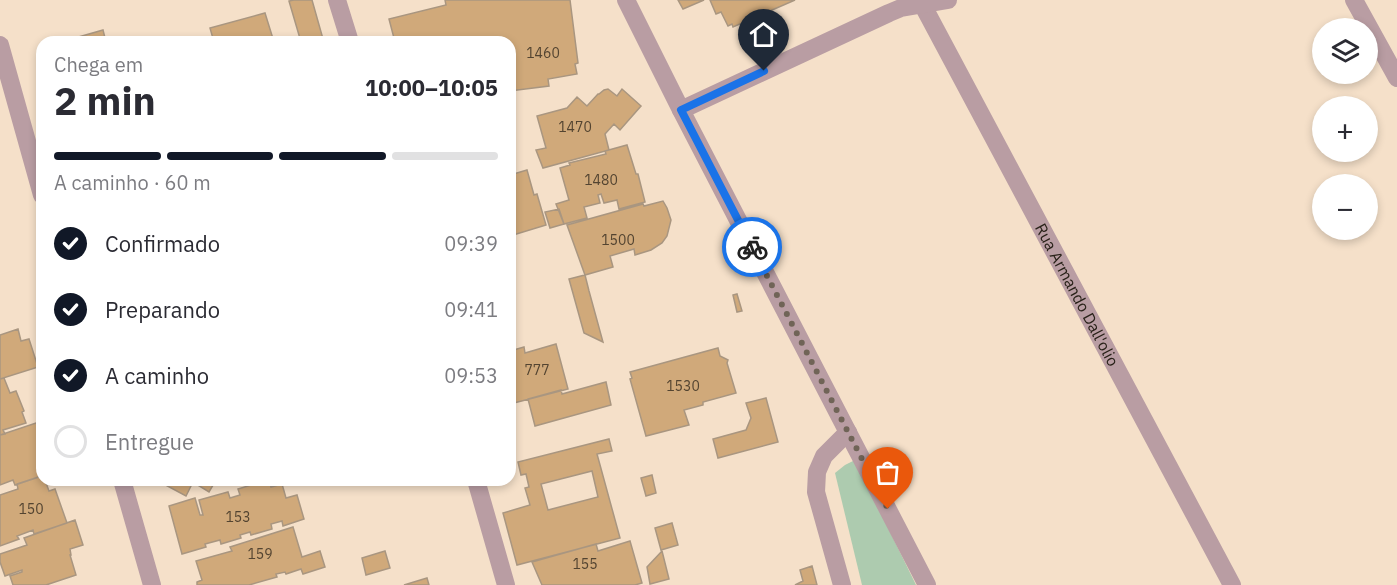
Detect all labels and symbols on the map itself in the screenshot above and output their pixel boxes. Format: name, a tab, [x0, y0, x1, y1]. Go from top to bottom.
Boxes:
pin	[738, 9, 789, 71]
house number: 1460	[526, 44, 560, 62]
house number: 1470	[558, 118, 592, 136]
house number: 1480	[584, 171, 618, 189]
courier	[722, 217, 782, 277]
street label: Rua Armando Dall'olio	[1031, 220, 1123, 370]
house number: 1500	[601, 231, 635, 249]
house number: 777	[524, 361, 550, 379]
house number: 1530	[666, 377, 700, 395]
pin	[862, 447, 913, 509]
house number: 150	[18, 500, 44, 518]
house number: 153	[225, 508, 251, 526]
house number: 159	[247, 545, 273, 563]
house number: 155	[572, 555, 598, 573]

